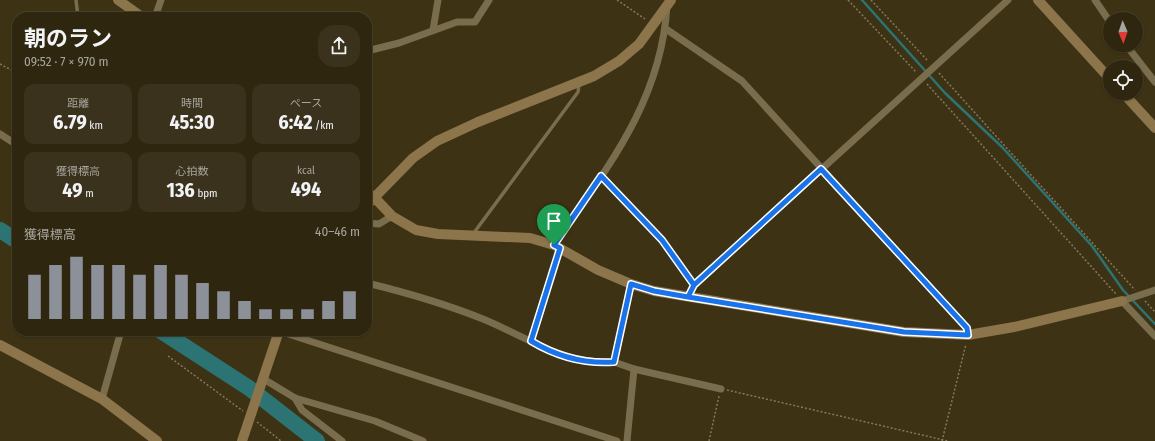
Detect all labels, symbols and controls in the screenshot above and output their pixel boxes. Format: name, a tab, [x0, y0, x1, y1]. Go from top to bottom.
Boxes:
north arrow	[1103, 12, 1143, 52]
map controls	[1103, 12, 1143, 100]
text: 朝のラン	[24, 25, 112, 52]
button: share	[318, 25, 360, 67]
text: 09:52 · 7 × 970 m	[24, 54, 109, 69]
button: locate	[1103, 60, 1143, 100]
text: 距離	[67, 97, 89, 110]
text: 時間	[181, 97, 203, 110]
text: ペース	[290, 97, 322, 110]
text: 6.79	[53, 110, 87, 134]
text: 45:30	[169, 110, 215, 134]
text: 6:42	[278, 110, 312, 134]
text: km	[87, 119, 103, 132]
text: /km	[312, 119, 334, 132]
text: kcal	[297, 164, 315, 177]
text: 獲得標高	[56, 165, 100, 178]
text: 心拍数	[176, 165, 209, 178]
text: 494	[291, 177, 321, 201]
text: 49	[62, 178, 83, 202]
text: 136	[166, 178, 195, 202]
text: m	[83, 187, 94, 200]
text: bpm	[195, 187, 218, 200]
pin	[537, 204, 571, 245]
icon: arrive	[543, 210, 565, 232]
text: 40–46 m	[315, 224, 360, 239]
text: 獲得標高	[24, 227, 76, 242]

